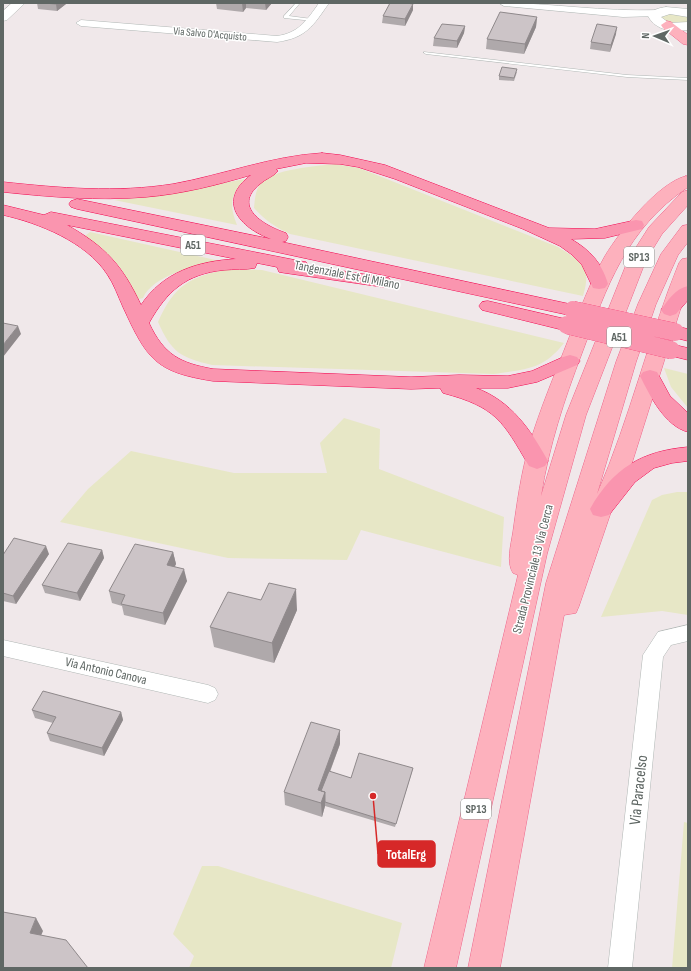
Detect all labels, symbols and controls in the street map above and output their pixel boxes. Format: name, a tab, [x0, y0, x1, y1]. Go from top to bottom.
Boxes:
north arrow	[635, 16, 675, 56]
street label: Via Salvo D'Acquisto	[173, 24, 248, 44]
text: N	[639, 32, 652, 39]
road number: A51	[181, 235, 205, 255]
road number: SP13	[624, 247, 654, 267]
street label: Tangenziale Est di Milano	[293, 257, 401, 293]
road number: A51	[607, 327, 631, 347]
street label: Strada Provinciale 13 Via Cerca	[509, 503, 557, 635]
street label: Via Antonio Canova	[64, 654, 148, 688]
street label: Via Paracelso	[626, 754, 652, 826]
road number: SP13	[461, 799, 491, 819]
callout: TotalErg	[378, 841, 435, 867]
text: TotalErg	[386, 846, 426, 863]

